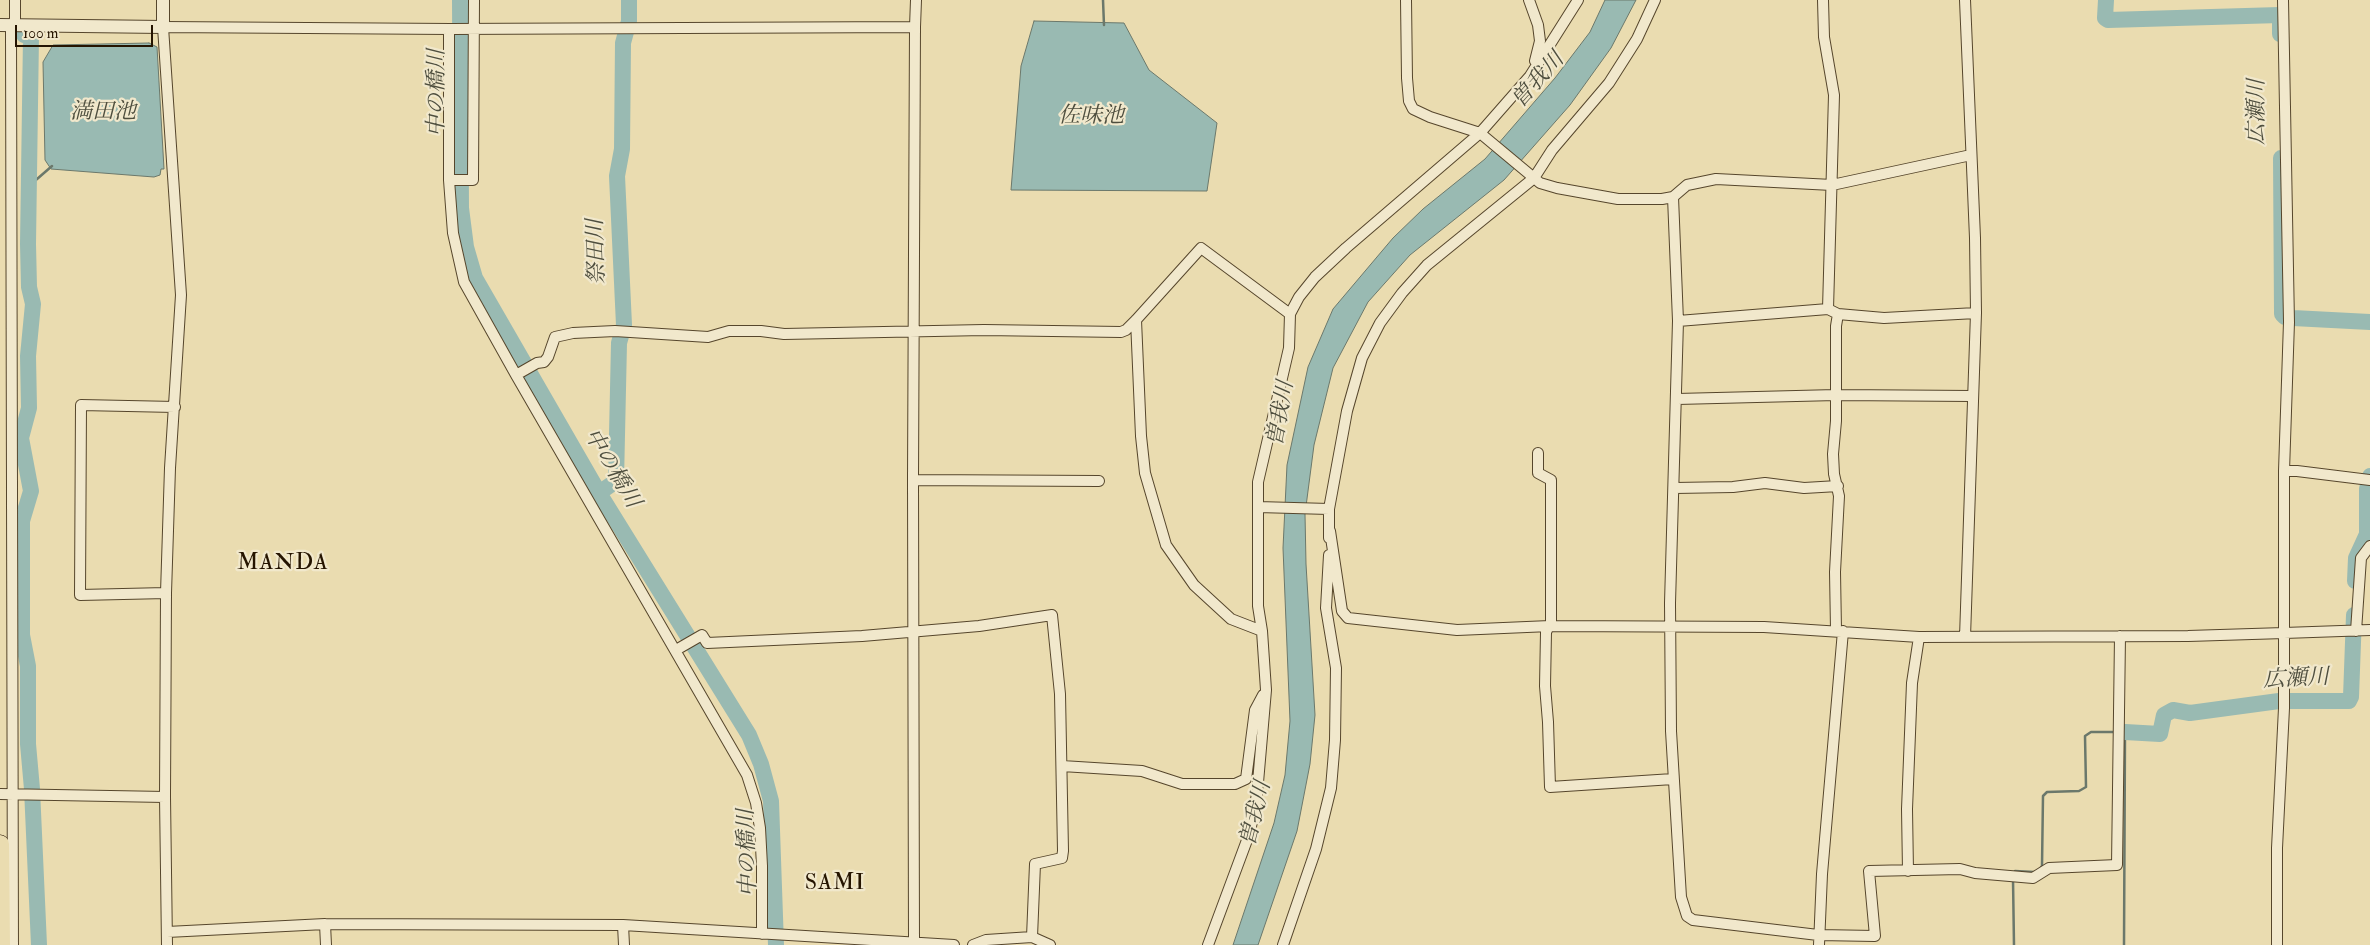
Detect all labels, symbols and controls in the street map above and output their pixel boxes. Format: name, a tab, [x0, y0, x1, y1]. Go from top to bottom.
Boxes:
scale bar	[18, 15, 155, 47]
text: 100 m	[23, 24, 58, 43]
water label: 曽我川	[1507, 48, 1571, 114]
water label: 中の橋川	[425, 49, 451, 137]
water label: 広瀬川	[2245, 79, 2271, 145]
water label: 満田池	[70, 100, 136, 126]
water label: 佐味池	[1058, 104, 1124, 130]
water label: 祭田川	[584, 219, 612, 285]
water label: 曽我川	[1263, 379, 1301, 449]
water label: 中の橋川	[577, 424, 645, 514]
district label: MANDA	[237, 551, 329, 577]
water label: 広瀬川	[2262, 665, 2330, 695]
water label: 曽我川	[1236, 779, 1278, 849]
water label: 中の橋川	[734, 809, 764, 897]
district label: SAMI	[804, 871, 866, 897]

